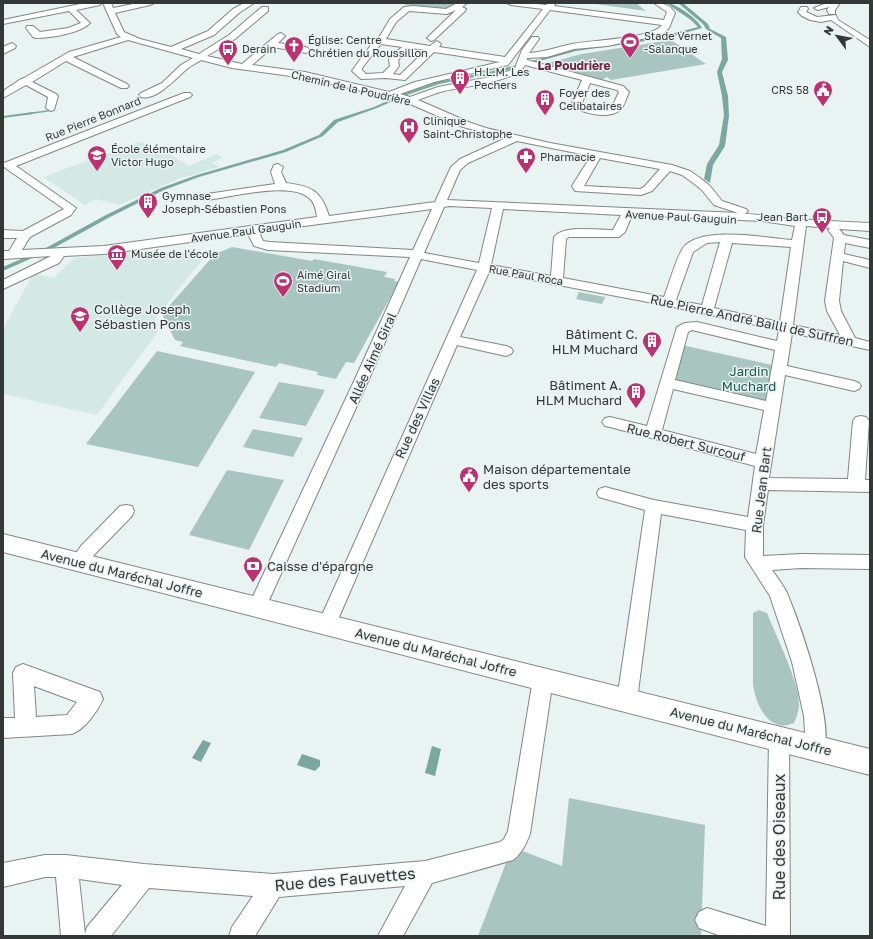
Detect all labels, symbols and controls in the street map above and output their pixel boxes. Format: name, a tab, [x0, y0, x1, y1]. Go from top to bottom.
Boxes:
north arrow	[817, 16, 857, 56]
text: N	[820, 23, 836, 37]
place label: Stade Vernet -Salanque	[644, 29, 712, 55]
sports icon: Stade Vernet -Salanque	[619, 31, 641, 59]
place label: Église: Centre Chrétien du Roussillon	[308, 33, 428, 59]
church icon: Église: Centre Chrétien du Roussillon	[283, 35, 305, 63]
bus stop icon: Derain	[217, 38, 239, 66]
place label: Derain	[242, 42, 276, 55]
district label: La Poudrière	[537, 58, 611, 73]
place label: H.L.M. Les Pechers	[474, 65, 529, 91]
street label: Chemin de la Poudrière	[290, 67, 412, 108]
building icon: H.L.M. Les Pechers	[449, 67, 471, 95]
public building icon: CRS 58	[812, 79, 834, 107]
place label: CRS 58	[771, 83, 809, 96]
place label: Foyer des Celibataires	[559, 86, 622, 112]
building icon: Foyer des Celibataires	[534, 88, 556, 116]
street label: Rue Pierre Bonnard	[43, 93, 142, 144]
place label: Clinique Saint-Christophe	[423, 114, 512, 140]
hospital icon: Clinique Saint-Christophe	[398, 116, 420, 144]
place label: École élémentaire Victor Hugo	[111, 142, 206, 168]
school or university icon: École élémentaire Victor Hugo	[86, 144, 108, 172]
pharmacy icon: Pharmacie	[515, 146, 537, 174]
place label: Pharmacie	[540, 150, 596, 163]
place label: Gymnase Joseph-Sébastien Pons	[162, 189, 287, 215]
building icon: Gymnase Joseph-Sébastien Pons	[137, 191, 159, 219]
bus stop icon: Jean Bart	[811, 206, 833, 234]
street label: Avenue Paul Gauguin	[625, 207, 737, 226]
place label: Jean Bart	[757, 210, 808, 223]
street label: Avenue Paul Gauguin	[190, 216, 302, 245]
museum icon: Musée de l'école	[106, 243, 128, 271]
place label: Musée de l'école	[131, 247, 219, 260]
street label: Rue Paul Roca	[488, 262, 564, 287]
place label: Aimé Giral Stadium	[297, 268, 351, 294]
sports icon: Aimé Giral Stadium	[272, 270, 294, 298]
street label: Rue Pierre André Bailli de Suffren	[649, 291, 855, 349]
place label: Collège Joseph Sébastien Pons	[94, 301, 191, 332]
school or university icon: Collège Joseph Sébastien Pons	[69, 305, 91, 333]
street label: Allée Aimé Giral	[345, 310, 399, 406]
place label: Bâtiment C. HLM Muchard	[552, 326, 638, 357]
building icon: Bâtiment C. HLM Muchard	[641, 330, 663, 358]
park label: Jardin Muchard	[722, 363, 776, 394]
street label: Rue des Villas	[391, 375, 443, 461]
place label: Bâtiment A. HLM Muchard	[536, 377, 622, 408]
building icon: Bâtiment A. HLM Muchard	[625, 381, 647, 409]
street label: Rue Robert Surcouf	[625, 420, 747, 465]
street label: Rue Jean Bart	[748, 446, 774, 534]
place label: Maison départementale des sports	[483, 461, 631, 492]
public building icon: Maison départementale des sports	[458, 465, 480, 493]
street label: Avenue du Maréchal Joffre	[39, 545, 205, 601]
bank icon: Caisse d'épargne	[242, 555, 264, 583]
place label: Caisse d'épargne	[267, 558, 373, 574]
street label: Avenue du Maréchal Joffre	[353, 624, 519, 680]
street label: Avenue du Maréchal Joffre	[668, 703, 834, 759]
street label: Rue des Oiseaux	[769, 774, 789, 900]
street label: Rue des Fauvettes	[274, 863, 416, 895]

